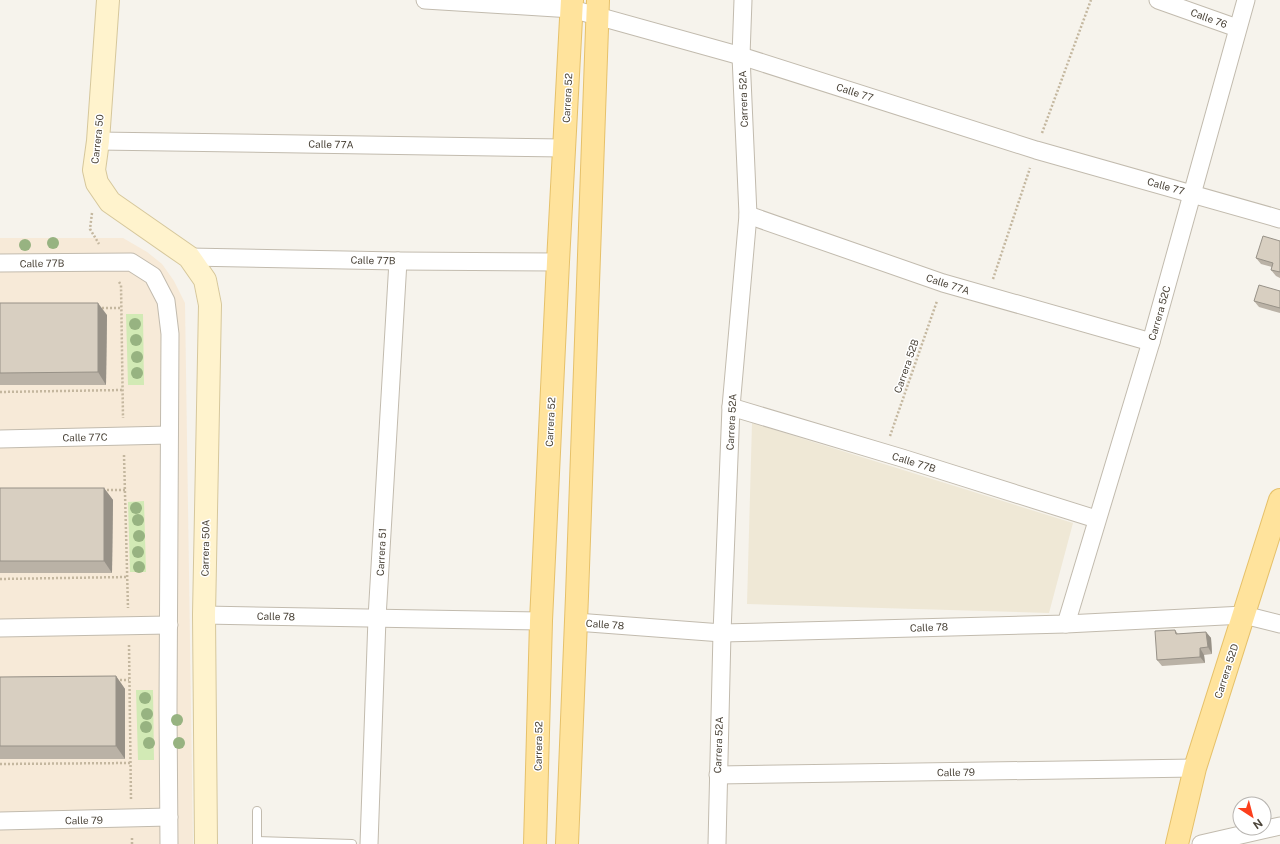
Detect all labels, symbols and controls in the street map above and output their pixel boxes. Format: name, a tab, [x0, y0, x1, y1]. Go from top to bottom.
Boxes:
street label: Calle 76	[1189, 6, 1229, 30]
street label: Carrera 52A	[736, 70, 750, 128]
street label: Carrera 52	[560, 73, 574, 123]
street label: Calle 77	[835, 80, 875, 104]
street label: Carrera 50	[88, 114, 106, 164]
street label: Calle 77A	[308, 138, 354, 150]
street label: Calle 77	[1146, 175, 1186, 197]
street label: Calle 77B	[350, 254, 396, 266]
street label: Calle 77B	[19, 257, 65, 269]
street label: Calle 77A	[925, 271, 971, 297]
street label: Carrera 52C	[1145, 284, 1173, 342]
street label: Carrera 52B	[891, 337, 921, 395]
street label: Carrera 52A	[724, 393, 738, 451]
street label: Carrera 52	[543, 397, 557, 447]
street label: Calle 77C	[62, 431, 108, 443]
street label: Calle 77B	[891, 450, 937, 474]
street label: Carrera 50A	[199, 519, 211, 577]
street label: Carrera 51	[374, 528, 388, 576]
street label: Calle 78	[257, 610, 295, 622]
street label: Calle 78	[585, 617, 625, 631]
street label: Calle 78	[910, 620, 948, 634]
street label: Carrera 52D	[1212, 642, 1240, 700]
street label: Carrera 52A	[711, 716, 725, 774]
street label: Carrera 52	[532, 721, 544, 771]
street label: Calle 79	[937, 766, 975, 778]
north arrow	[1232, 796, 1272, 836]
street label: Calle 79	[65, 814, 103, 826]
text: N	[1251, 817, 1265, 831]

